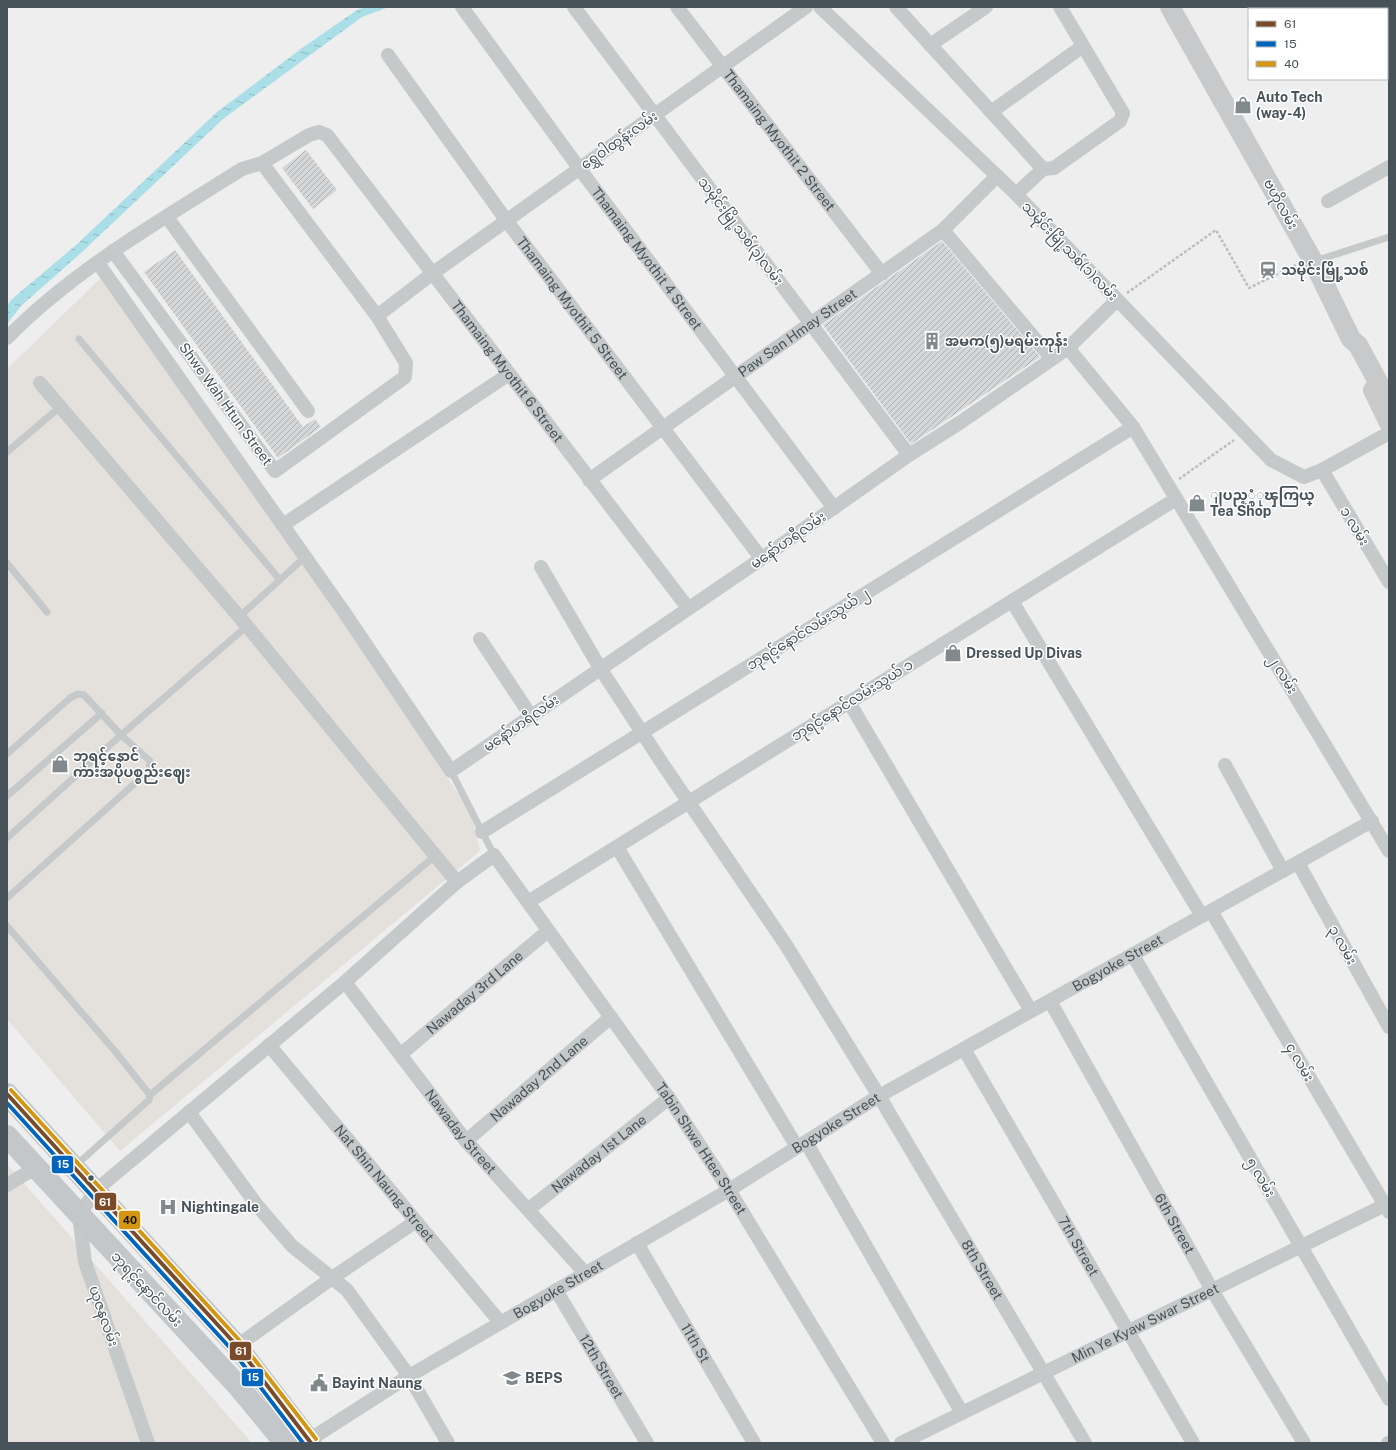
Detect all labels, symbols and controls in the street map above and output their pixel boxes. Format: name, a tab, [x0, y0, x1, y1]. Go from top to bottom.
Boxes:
legend	[1248, 8, 1388, 80]
text: 61	[1284, 17, 1296, 31]
text: 15	[1284, 37, 1297, 51]
text: 40	[1284, 57, 1299, 71]
street label: Thamaing Myothit 2 Street	[720, 67, 839, 214]
place label: Auto Tech (way-4)	[1256, 89, 1323, 121]
shop icon: Auto Tech (way-4)	[1233, 95, 1253, 115]
street label: ရွှေဝါထွန်းလမ်း	[576, 106, 663, 176]
street label: သမိုင်းမြို့သစ်(၃)လမ်း	[692, 173, 788, 291]
street label: ဗဟိုလမ်း	[1257, 175, 1303, 234]
street label: Thamaing Myothit 4 Street	[588, 184, 705, 333]
street label: သမိုင်းမြို့သစ်(၁)လမ်း	[1016, 197, 1123, 306]
street label: Thamaing Myothit 5 Street	[513, 234, 631, 382]
station icon: သမိုင်းမြို့သစ်	[1258, 260, 1278, 280]
place label: သမိုင်းမြို့သစ်	[1281, 260, 1369, 282]
street label: Paw San Hmay Street	[735, 286, 860, 380]
street label: Thamaing Myothit 6 Street	[448, 297, 567, 445]
building icon: အမက(၅)မရမ်းကုန်း	[922, 331, 942, 351]
place label: အမက(၅)မရမ်းကုန်း	[945, 331, 1068, 353]
street label: Shwe Wah Htun Street	[176, 340, 276, 468]
place label: ျပည့္စံုၾကြယ္ Tea Shop	[1210, 486, 1315, 519]
shop icon: ျပည့္စံုၾကြယ္ Tea Shop	[1187, 493, 1207, 513]
street label: ၁ လမ်း	[1337, 503, 1374, 548]
street label: မနော်ဟရီလမ်း	[746, 507, 831, 575]
street label: ဘုရင့်နောင်လမ်းသွယ် ၂	[743, 583, 874, 677]
shop icon: Dressed Up Divas	[943, 643, 963, 663]
place label: Dressed Up Divas	[966, 645, 1082, 661]
street label: ၂ လမ်း	[1262, 650, 1303, 699]
street label: ဘုရင့်နောင်လမ်းသွယ် ၁	[787, 654, 918, 747]
street label: မနော်ဟရီလမ်း	[479, 690, 564, 758]
place label: ဘုရင့်နောင် ကားအပိုပစ္စည်းဈေး	[73, 746, 191, 784]
shop icon: ဘုရင့်နောင် ကားအပိုပစ္စည်းဈေး	[50, 754, 70, 774]
street label: ၃ လမ်း	[1322, 922, 1362, 969]
street label: Bogyoke Street	[1069, 931, 1166, 995]
street label: Nawaday 3rd Lane	[423, 947, 526, 1037]
street label: Nawaday 2nd Lane	[487, 1032, 591, 1125]
street label: ၄ လမ်း	[1279, 1039, 1319, 1086]
street label: Tabin Shwe Htee Street	[653, 1079, 750, 1217]
street label: Nawaday Street	[422, 1086, 500, 1177]
street label: Bogyoke Street	[789, 1089, 883, 1157]
street label: Nawaday 1st Lane	[548, 1111, 649, 1196]
street label: Nat Shin Naung Street	[331, 1122, 437, 1245]
street label: ၅ လမ်း	[1240, 1153, 1280, 1202]
line badge: 15	[51, 1155, 74, 1174]
text: 15	[57, 1158, 69, 1170]
unlabelled marker	[86, 1173, 96, 1183]
street label: 6th Street	[1151, 1190, 1198, 1256]
line badge: 61	[94, 1192, 117, 1211]
text: 61	[99, 1196, 111, 1208]
hospital icon: Nightingale	[158, 1197, 178, 1217]
place label: Nightingale	[181, 1199, 259, 1215]
line badge: 40	[118, 1210, 141, 1230]
street label: 7th Street	[1055, 1213, 1102, 1279]
text: 40	[123, 1214, 137, 1226]
street label: 8th Street	[958, 1237, 1006, 1303]
street label: ဘုရင့်နောင်လမ်း	[105, 1247, 187, 1333]
street label: Bogyoke Street	[510, 1257, 606, 1322]
street label: Min Ye Kyaw Swar Street	[1069, 1280, 1221, 1366]
street label: ယုဇနလမ်း	[82, 1283, 124, 1350]
street label: 11th St	[678, 1321, 713, 1366]
street label: 12th Street	[576, 1331, 627, 1401]
line badge: 61	[229, 1341, 252, 1361]
text: 61	[235, 1345, 247, 1357]
line badge: 15	[241, 1368, 264, 1387]
school or university icon: BEPS	[502, 1368, 522, 1388]
place label: BEPS	[525, 1370, 563, 1386]
text: 15	[247, 1371, 259, 1383]
public building icon: Bayint Naung	[309, 1373, 329, 1393]
place label: Bayint Naung	[332, 1375, 422, 1391]

